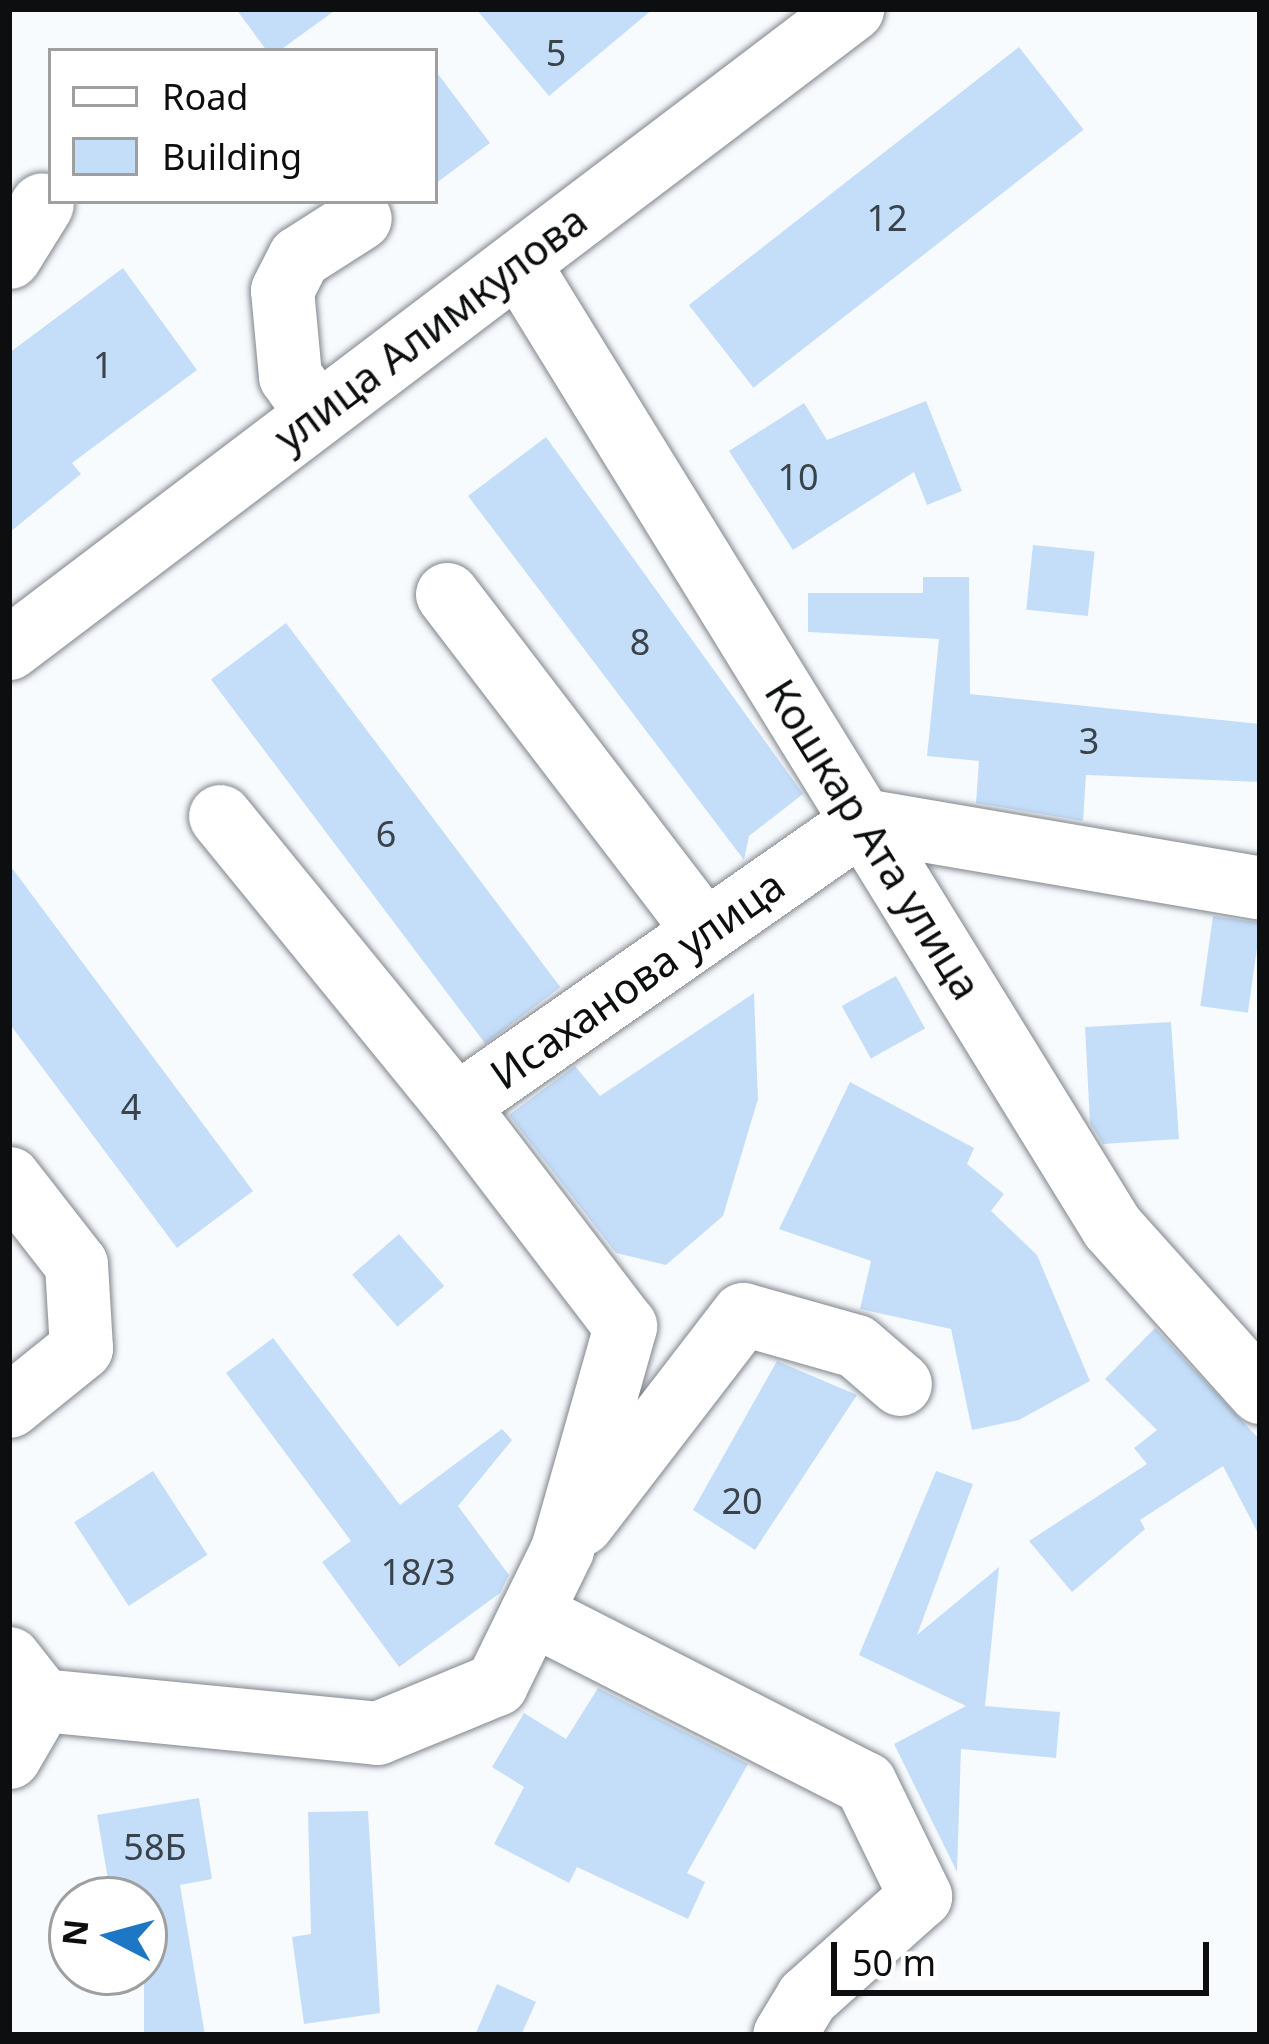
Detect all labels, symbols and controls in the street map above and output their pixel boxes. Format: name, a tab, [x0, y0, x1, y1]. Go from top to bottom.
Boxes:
house number: 5	[546, 31, 566, 75]
legend	[48, 48, 438, 204]
text: Road	[162, 72, 249, 121]
text: Building	[162, 132, 302, 181]
street label: улица Алимкулова	[264, 194, 596, 462]
house number: 12	[866, 196, 908, 240]
house number: 1	[93, 343, 113, 387]
house number: 10	[777, 455, 819, 499]
house number: 8	[630, 620, 650, 664]
street label: Кошкар Ата улица	[755, 670, 993, 1008]
house number: 3	[1079, 719, 1099, 763]
house number: 6	[376, 812, 396, 856]
street label: Исаханова улица	[481, 859, 793, 1099]
house number: 4	[121, 1085, 141, 1129]
house number: 20	[721, 1479, 763, 1523]
house number: 18/3	[380, 1550, 456, 1594]
house number: 58Б	[123, 1825, 187, 1869]
north arrow	[48, 1876, 168, 1996]
text: N	[51, 1917, 98, 1948]
scale bar	[837, 1918, 1215, 1992]
text: 50 m	[852, 1938, 936, 1987]

